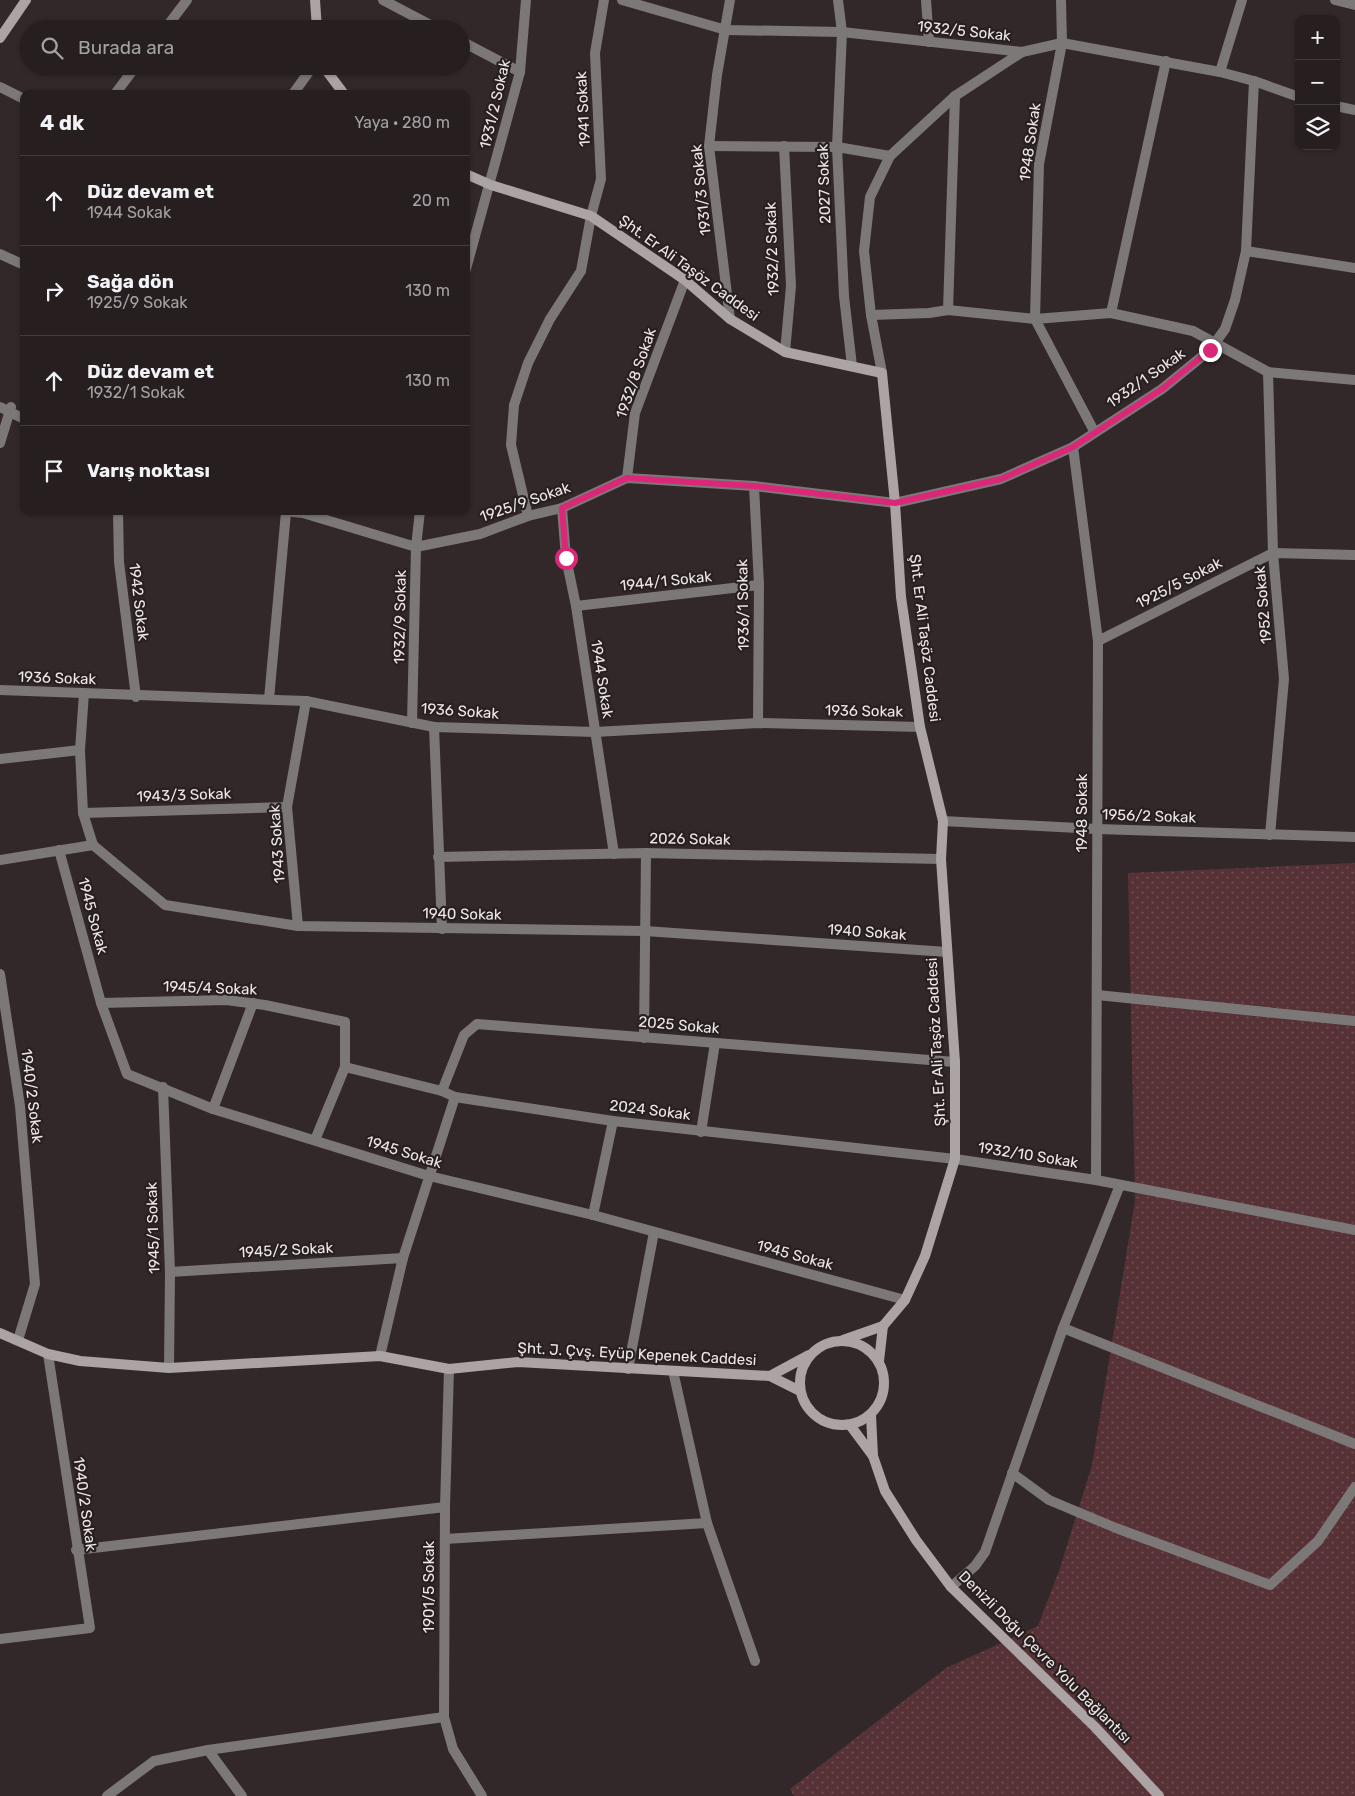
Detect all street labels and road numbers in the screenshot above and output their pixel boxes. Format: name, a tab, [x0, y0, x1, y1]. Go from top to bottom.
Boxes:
street label: 1932/5 Sokak	[916, 17, 1012, 45]
street label: 1931/2 Sokak	[476, 57, 514, 151]
street label: 1941 Sokak	[572, 70, 594, 147]
street label: 1948 Sokak	[1016, 101, 1044, 182]
street label: 1931/3 Sokak	[687, 143, 715, 237]
street label: 2027 Sokak	[814, 143, 834, 224]
street label: 1932/2 Sokak	[761, 201, 783, 296]
street label: Şht. Er Ali Taşöz Caddesi	[615, 211, 763, 325]
street label: 1932/8 Sokak	[612, 325, 660, 421]
street label: 1932/1 Sokak	[1103, 344, 1189, 412]
street label: 1925/9 Sokak	[478, 478, 573, 526]
street label: Şht. Er Ali Taşöz Caddesi	[906, 553, 944, 723]
street label: 1925/5 Sokak	[1133, 553, 1225, 612]
street label: 1936/1 Sokak	[733, 559, 753, 651]
street label: 1942 Sokak	[125, 562, 153, 642]
street label: 1952 Sokak	[1251, 565, 1275, 645]
street label: 1944/1 Sokak	[619, 567, 713, 595]
street label: 1932/9 Sokak	[390, 569, 410, 664]
street label: 1944 Sokak	[587, 639, 617, 720]
street label: 1936 Sokak	[18, 668, 97, 688]
street label: 1936 Sokak	[420, 699, 500, 723]
street label: 1936 Sokak	[825, 701, 904, 721]
street label: 1948 Sokak	[1073, 773, 1091, 853]
street label: 1943/3 Sokak	[136, 784, 232, 806]
street label: 1943 Sokak	[265, 804, 289, 884]
street label: 1956/2 Sokak	[1102, 805, 1197, 827]
street label: 2026 Sokak	[649, 829, 731, 849]
street label: 1945 Sokak	[74, 876, 112, 957]
street label: 1940 Sokak	[422, 904, 502, 924]
street label: 1940 Sokak	[827, 920, 907, 944]
street label: Şht. Er Ali Taşöz Caddesi	[923, 957, 949, 1127]
street label: 1945/4 Sokak	[163, 977, 258, 999]
street label: 2025 Sokak	[638, 1012, 721, 1038]
street label: 1940/2 Sokak	[17, 1048, 47, 1144]
street label: 2024 Sokak	[608, 1096, 692, 1124]
street label: 1945 Sokak	[364, 1132, 444, 1172]
street label: 1932/10 Sokak	[977, 1138, 1080, 1172]
street label: 1945/1 Sokak	[142, 1181, 164, 1274]
street label: 1945 Sokak	[755, 1236, 836, 1274]
street label: 1945/2 Sokak	[238, 1239, 334, 1261]
street label: Şht. J. Çvş. Eyüp Kepenek Caddesi	[517, 1339, 757, 1369]
street label: 1940/2 Sokak	[69, 1456, 101, 1552]
street label: 1901/5 Sokak	[420, 1540, 438, 1633]
street label: Denizli Doğu Çevre Yolu Bağlantısı	[955, 1567, 1135, 1747]

